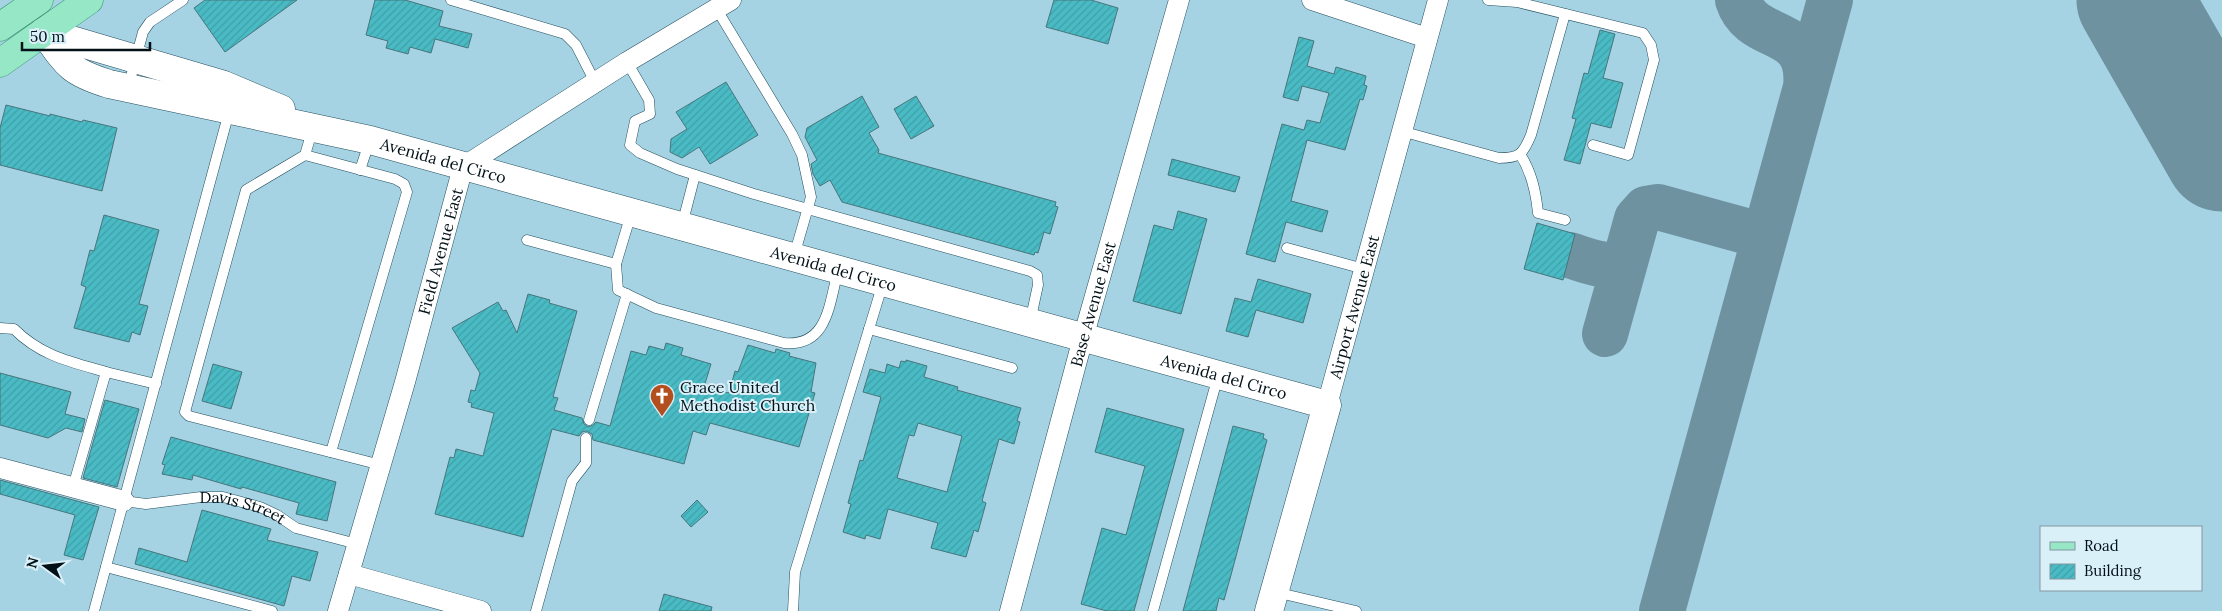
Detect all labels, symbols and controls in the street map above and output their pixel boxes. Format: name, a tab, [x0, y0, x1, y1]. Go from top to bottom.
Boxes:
scale bar	[22, 20, 150, 52]
text: 50 m	[30, 27, 65, 46]
street label: Avenida del Circo	[377, 133, 509, 187]
street label: Field Avenue East	[414, 185, 467, 317]
street label: Airport Avenue East	[1324, 232, 1383, 382]
street label: Base Avenue East	[1066, 238, 1120, 369]
street label: Avenida del Circo	[767, 241, 899, 295]
street label: Avenida del Circo	[1158, 349, 1289, 403]
place label: Grace United Methodist Church	[680, 377, 816, 415]
church icon: Grace United Methodist Church	[649, 383, 675, 417]
street label: Davis Street	[200, 486, 291, 529]
legend	[2040, 526, 2202, 591]
text: Road	[2084, 536, 2119, 555]
north arrow	[20, 541, 70, 591]
text: N	[22, 555, 43, 570]
text: Building	[2084, 561, 2142, 580]

